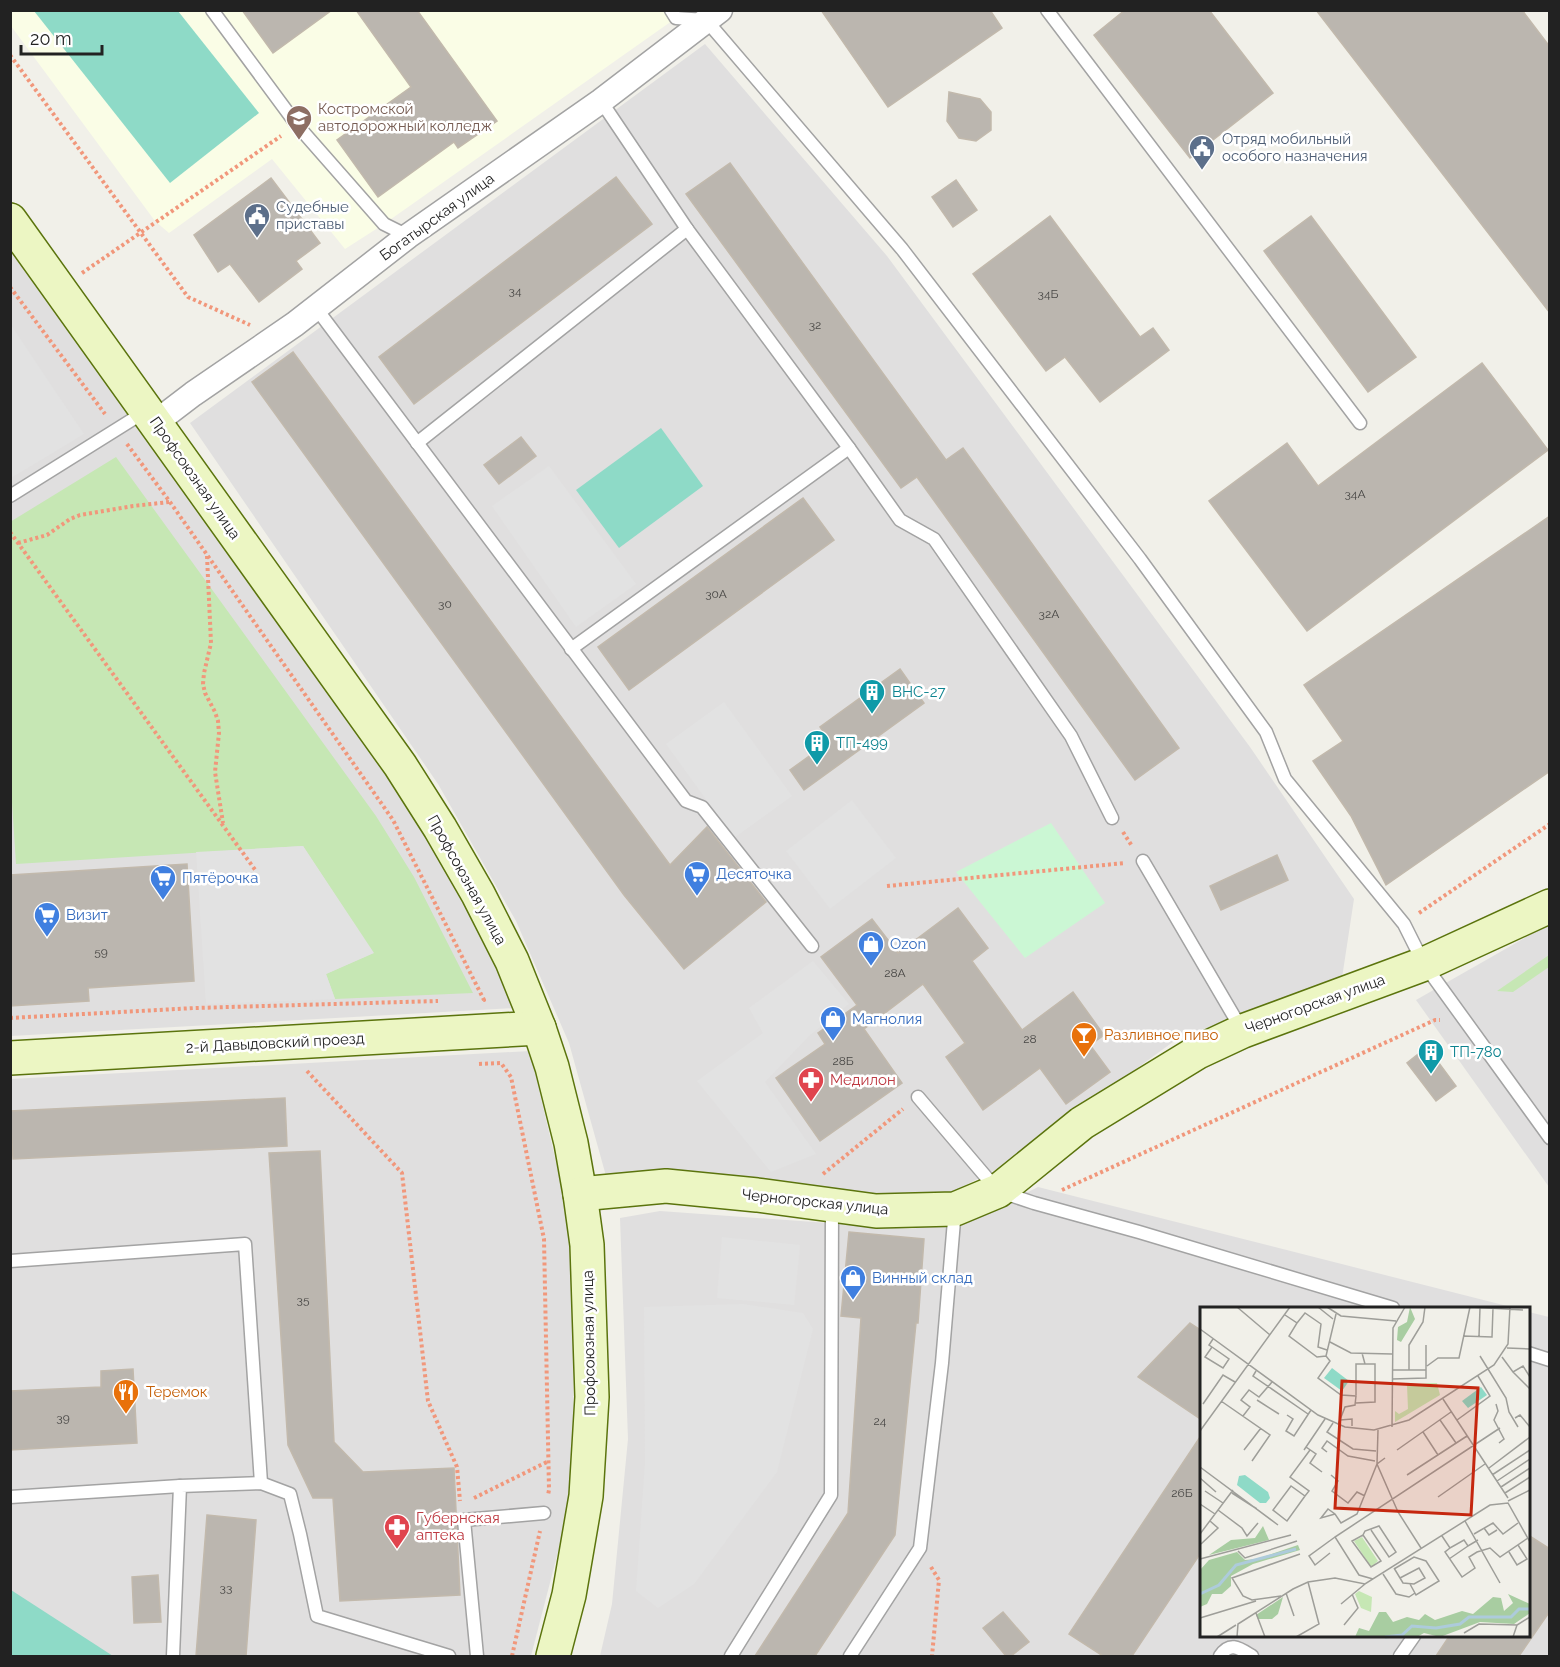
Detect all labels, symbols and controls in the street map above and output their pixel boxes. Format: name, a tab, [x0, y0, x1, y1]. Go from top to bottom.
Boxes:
scale bar	[21, 18, 102, 56]
text: 20 m	[30, 28, 72, 49]
place label: Костромской автодорожный колледж	[318, 100, 492, 135]
school or university icon: Костромской автодорожный колледж	[284, 103, 314, 141]
place label: Отряд мобильный особого назначения	[1222, 130, 1368, 165]
public building icon: Отряд мобильный особого назначения	[1187, 133, 1217, 171]
street label: Богатырская улица	[376, 169, 498, 265]
place label: Судебные приставы	[276, 198, 349, 233]
public building icon: Судебные приставы	[242, 201, 272, 239]
house number: 34	[509, 284, 522, 298]
house number: 34Б	[1038, 287, 1059, 301]
house number: 32	[809, 318, 821, 332]
street label: Профсоюзная улица	[146, 413, 244, 543]
house number: 34А	[1344, 487, 1366, 501]
house number: 30А	[705, 587, 727, 601]
house number: 30	[438, 597, 452, 611]
house number: 32А	[1039, 607, 1059, 621]
building icon: ВНС-27	[857, 677, 887, 715]
place label: ВНС-27	[892, 683, 945, 701]
building icon: ТП-499	[802, 728, 832, 766]
place label: ТП-499	[836, 734, 888, 752]
street label: Профсоюзная улица	[424, 812, 510, 948]
supermarket icon: Десяточка	[682, 859, 712, 897]
supermarket icon: Пятёрочка	[148, 863, 178, 901]
place label: Десяточка	[716, 865, 792, 883]
place label: Пятёрочка	[182, 869, 258, 887]
supermarket icon: Визит	[32, 900, 62, 938]
place label: Визит	[66, 906, 108, 924]
shop icon: Ozon	[856, 929, 886, 967]
place label: Ozon	[890, 935, 926, 953]
house number: 59	[94, 945, 108, 959]
house number: 28А	[884, 966, 906, 980]
street label: Черногорская улица	[1243, 970, 1387, 1038]
shop icon: Магнолия	[818, 1004, 848, 1042]
place label: Магнолия	[852, 1010, 922, 1028]
bar icon: Разливное пиво	[1069, 1020, 1099, 1058]
place label: Разливное пиво	[1104, 1026, 1219, 1044]
street label: 2-й Давыдовский проезд	[185, 1029, 365, 1057]
house number: 28	[1023, 1032, 1037, 1046]
building icon: ТП-780	[1416, 1037, 1446, 1075]
place label: ТП-780	[1450, 1043, 1502, 1061]
house number: 28Б	[832, 1054, 854, 1068]
pharmacy icon: Медилон	[796, 1065, 826, 1103]
place label: Медилон	[830, 1071, 896, 1089]
street label: Черногорская улица	[741, 1185, 889, 1219]
shop icon: Винный склад	[838, 1263, 868, 1301]
place label: Винный склад	[872, 1269, 973, 1287]
street label: Профсоюзная улица	[579, 1270, 599, 1416]
house number: 35	[297, 1293, 310, 1307]
inset map	[1200, 1307, 1530, 1637]
restaurant icon: Теремок	[111, 1377, 141, 1415]
place label: Теремок	[146, 1383, 208, 1401]
house number: 39	[56, 1411, 70, 1425]
house number: 24	[874, 1414, 887, 1428]
house number: 26Б	[1171, 1486, 1193, 1500]
place label: Губернская аптека	[416, 1509, 500, 1544]
pharmacy icon: Губернская аптека	[382, 1512, 412, 1550]
house number: 33	[220, 1581, 232, 1595]

